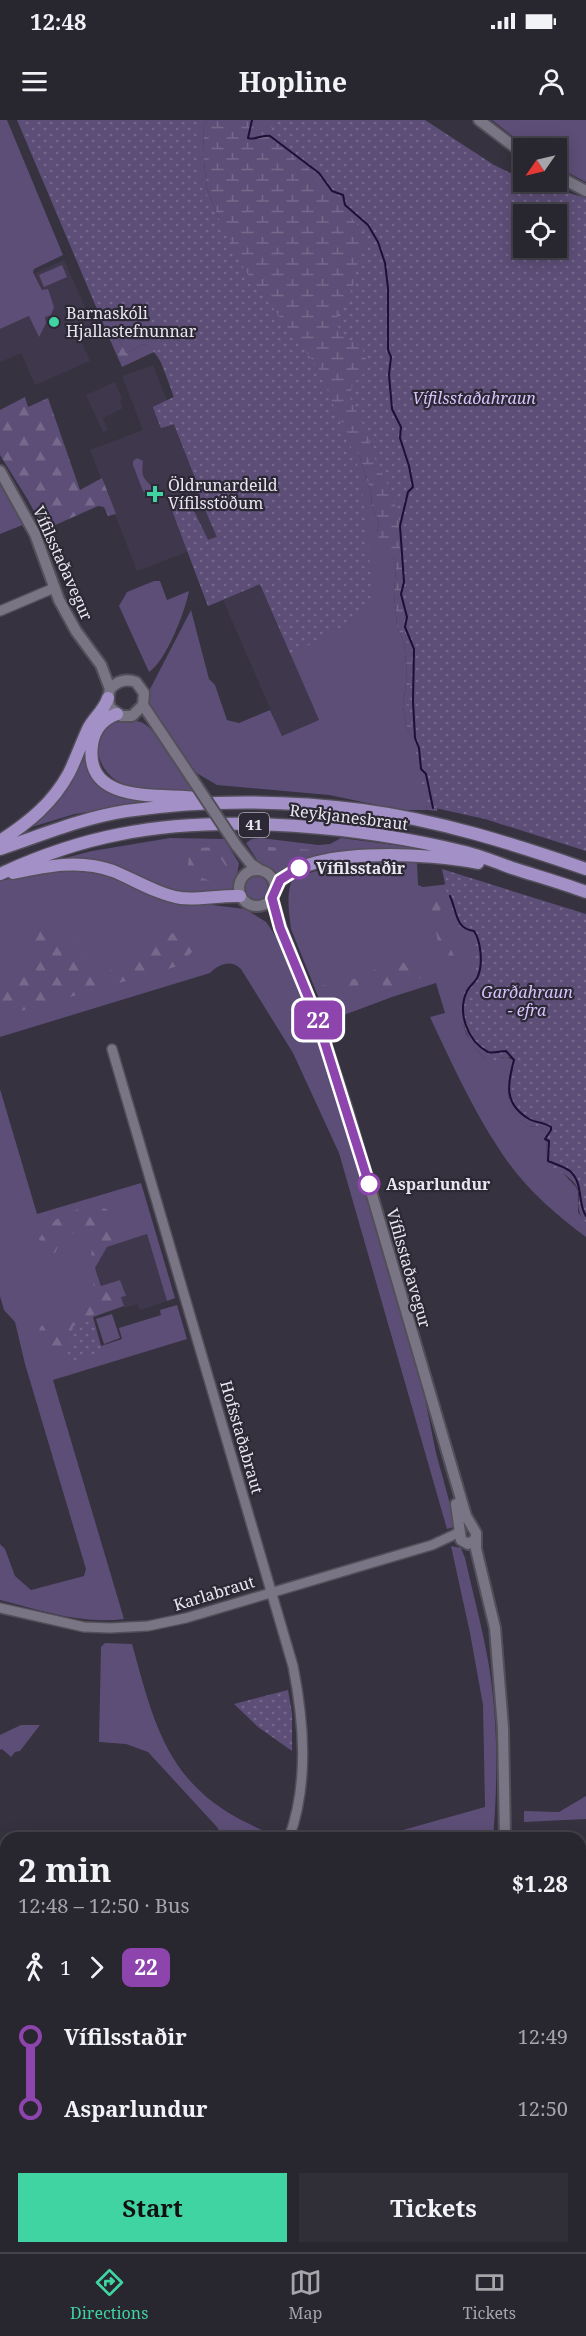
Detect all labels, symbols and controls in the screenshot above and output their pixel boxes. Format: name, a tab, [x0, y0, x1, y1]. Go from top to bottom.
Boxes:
text: 12:48	[30, 6, 86, 36]
text: Hopline	[239, 63, 347, 100]
icon: menu	[18, 65, 51, 98]
icon: person	[535, 65, 568, 98]
north arrow	[513, 138, 567, 192]
map controls	[513, 138, 567, 258]
button: locate	[513, 204, 567, 258]
place label: Barnaskóli Hjallastefnunnar	[66, 302, 197, 342]
marker: Barnaskóli Hjallastefnunnar	[47, 315, 61, 329]
park label: Vífilsstaðahraun	[412, 387, 536, 409]
place label: Öldrunardeild Vífilsstöðum	[168, 474, 278, 514]
marker: Öldrunardeild Vífilsstöðum	[146, 485, 164, 503]
street label: Vífilsstaðavegur	[28, 502, 98, 624]
street label: Reykjanesbraut	[289, 799, 410, 835]
road number: 41	[239, 813, 269, 837]
marker: Vífilsstaðir	[288, 857, 310, 879]
place label: Vífilsstaðir	[316, 857, 406, 879]
park label: Garðahraun - efra	[481, 981, 573, 1021]
line badge: 22	[291, 1000, 345, 1040]
text: 22	[306, 1006, 330, 1034]
marker: Asparlundur	[358, 1173, 380, 1195]
place label: Asparlundur	[386, 1173, 491, 1195]
street label: Vífilsstaðavegur	[381, 1206, 437, 1331]
street label: Hofsstaðabraut	[215, 1378, 269, 1497]
street label: Karlabraut	[171, 1570, 258, 1616]
text: 2 min	[18, 1847, 111, 1892]
text: $1.28	[512, 1868, 568, 1898]
text: 12:48 – 12:50 · Bus	[18, 1892, 189, 1919]
icon: walk	[18, 1951, 51, 1984]
icon: forward	[80, 1951, 113, 1984]
text: 22	[134, 1953, 158, 1981]
text: 1	[60, 1954, 71, 1981]
text: Vífilsstaðir	[64, 2021, 187, 2051]
text: 12:49	[518, 2023, 568, 2050]
text: Asparlundur	[64, 2093, 208, 2123]
text: 12:50	[518, 2095, 568, 2122]
button: Start	[18, 2173, 287, 2242]
button: Tickets	[299, 2173, 568, 2242]
tab: Directions	[70, 2266, 148, 2324]
tab: Map	[289, 2266, 322, 2324]
tab: Tickets	[463, 2266, 516, 2324]

